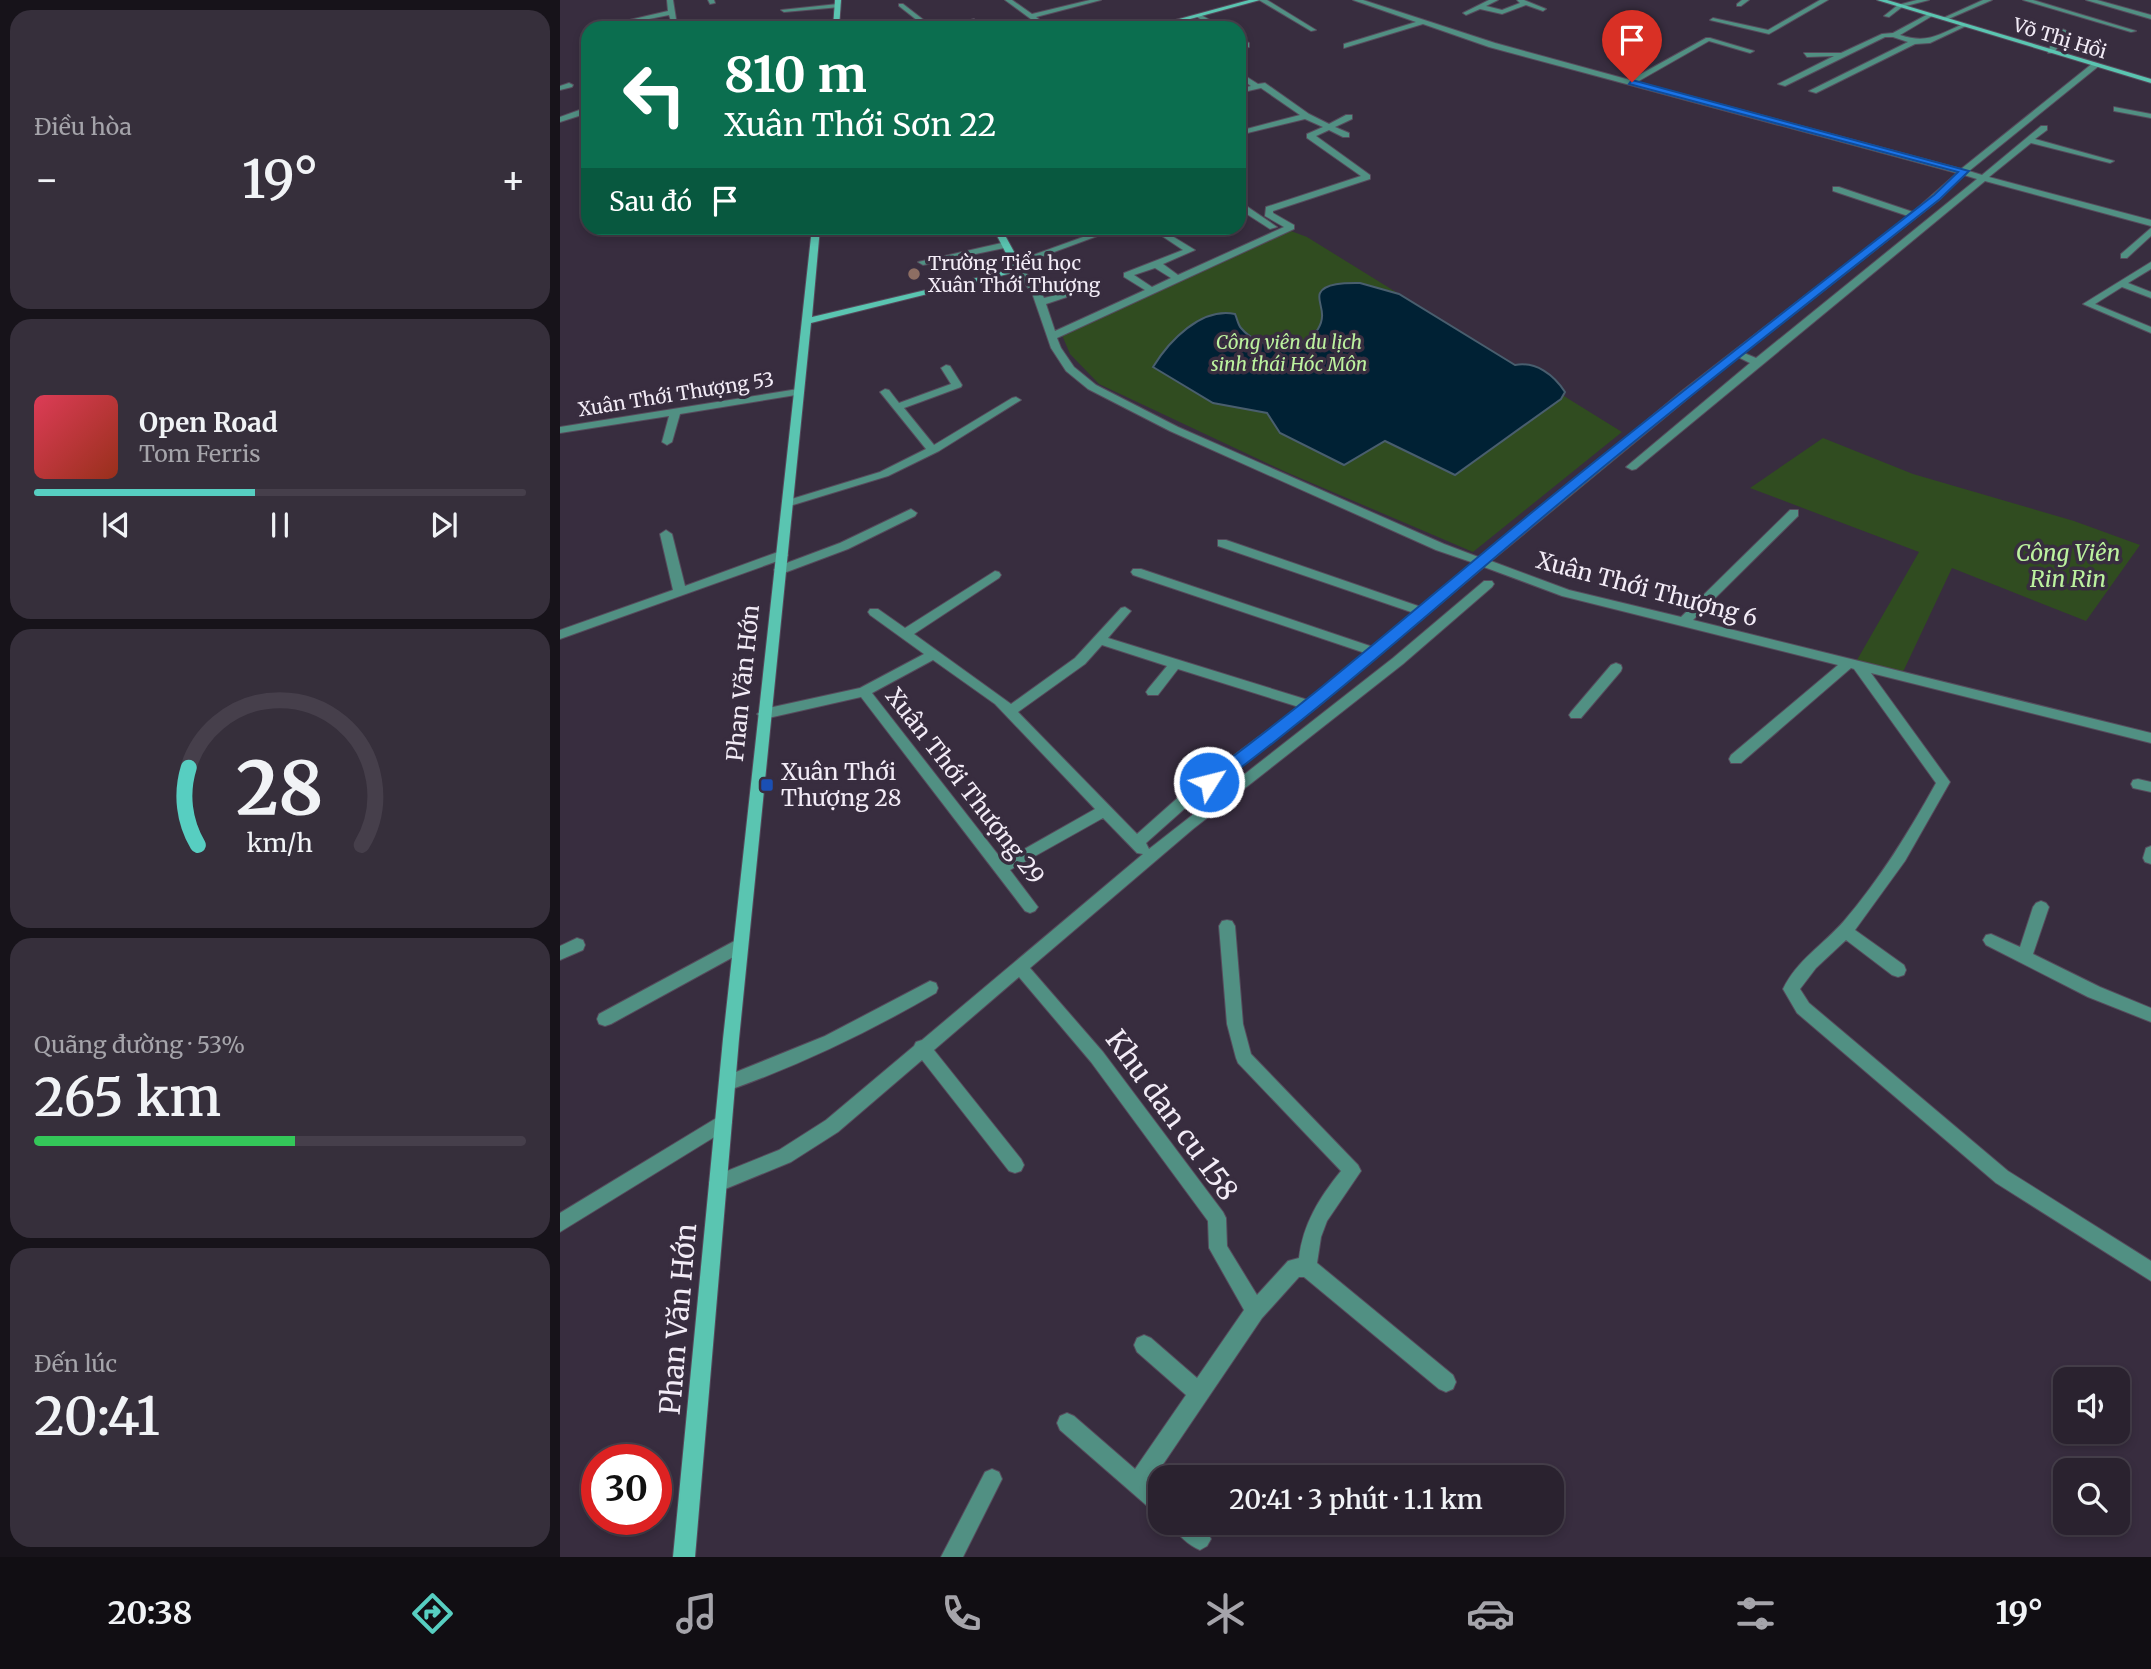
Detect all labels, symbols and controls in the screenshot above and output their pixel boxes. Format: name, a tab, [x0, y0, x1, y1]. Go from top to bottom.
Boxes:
pin	[1602, 10, 1662, 82]
street label: Võ Thị Hồi	[2009, 12, 2110, 64]
icon: arrive	[1613, 21, 1651, 59]
text: 810 m	[724, 44, 867, 105]
icon: left	[609, 49, 700, 140]
text: Xuân Thới Sơn 22	[724, 105, 997, 145]
text: Điều hòa	[34, 112, 132, 141]
text: 19°	[242, 147, 318, 212]
text: −	[34, 156, 59, 203]
text: +	[501, 156, 526, 203]
icon: arrive	[706, 182, 744, 220]
text: Sau đó	[609, 185, 692, 218]
place label: Trường Tiểu học Xuân Thới Thượng	[928, 251, 1101, 297]
marker: Trường Tiểu học Xuân Thới Thượng	[906, 266, 922, 282]
park label: Công viên du lịch sinh thái Hóc Môn	[1211, 330, 1367, 376]
street label: Xuân Thới Thượng 53	[576, 367, 776, 421]
text: Open Road	[139, 406, 278, 439]
text: Tom Ferris	[139, 439, 261, 468]
icon: previous	[97, 506, 135, 544]
icon: pause	[261, 506, 299, 544]
icon: next	[425, 506, 463, 544]
park label: Công Viên Rin Rin	[2016, 538, 2120, 593]
street label: Xuân Thới Thượng 6	[1533, 545, 1761, 632]
street label: Phan Văn Hớn	[720, 603, 765, 763]
street label: Xuân Thới Thượng 29	[880, 682, 1051, 890]
text: 28	[236, 743, 324, 835]
position arrow	[1172, 745, 1246, 819]
place label: Xuân Thới Thượng 28	[781, 757, 901, 812]
marker: Xuân Thới Thượng 28	[759, 777, 775, 793]
text: km/h	[247, 826, 313, 858]
street label: Khu dan cu 158	[1098, 1023, 1246, 1207]
text: Quãng đường · 53%	[34, 1030, 245, 1059]
text: 265 km	[34, 1065, 221, 1130]
street label: Phan Văn Hớn	[652, 1222, 704, 1416]
text: Đến lúc	[34, 1349, 117, 1378]
map controls	[2053, 1367, 2130, 1535]
button: sound	[2053, 1367, 2130, 1444]
text: 20:41	[34, 1384, 160, 1449]
speed limit sign: 30	[581, 1444, 672, 1535]
button: search	[2053, 1458, 2130, 1535]
text: 20:41 · 3 phút · 1.1 km	[1229, 1483, 1483, 1516]
icon: directions	[408, 1589, 457, 1638]
icon: music	[672, 1589, 721, 1638]
icon: phone	[937, 1589, 986, 1638]
icon: climate	[1201, 1589, 1250, 1638]
icon: car	[1466, 1589, 1515, 1638]
icon: filters	[1731, 1589, 1780, 1638]
text: 20:38	[108, 1593, 192, 1633]
text: 19°	[1995, 1593, 2043, 1633]

